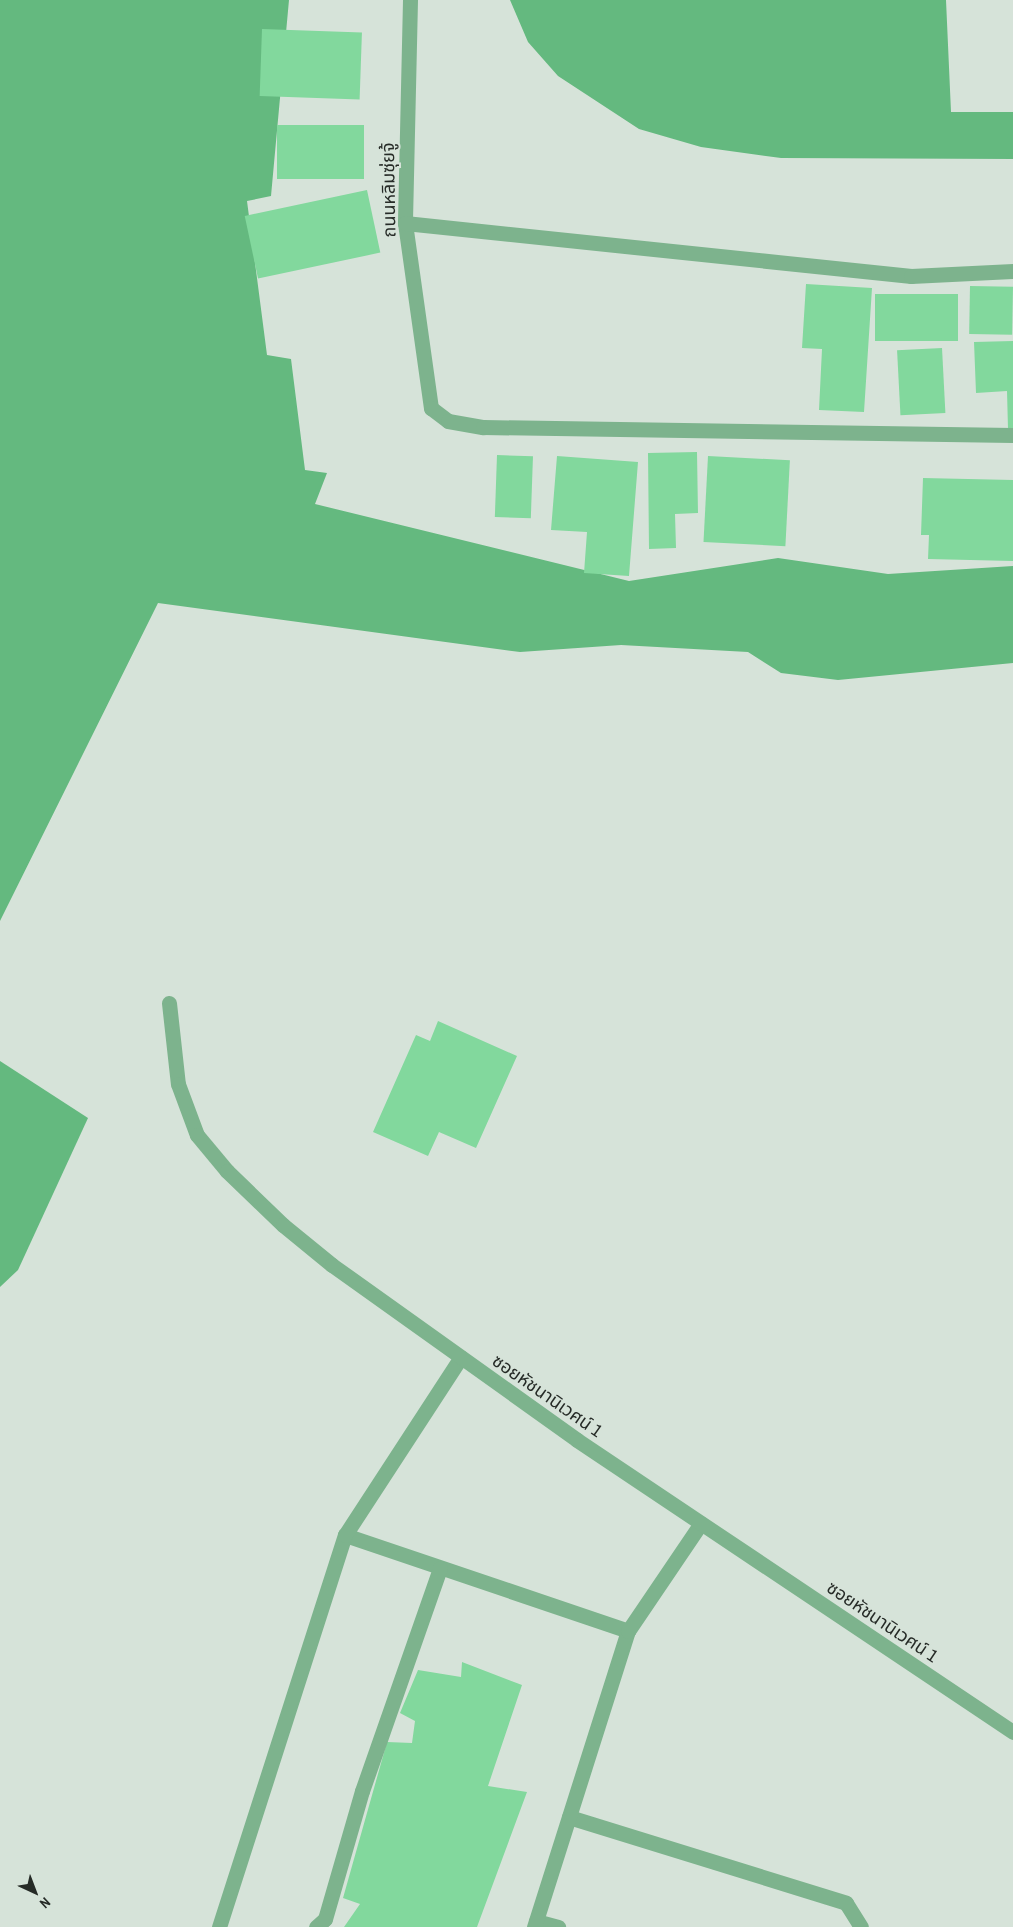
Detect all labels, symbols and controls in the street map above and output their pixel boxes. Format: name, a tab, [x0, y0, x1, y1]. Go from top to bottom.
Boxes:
street label: ถนนหลิมซุ่ยจู้	[377, 142, 401, 238]
street label: ซอยหัชนานิเวศน์ 1	[488, 1350, 606, 1442]
street label: ซอยหัชนานิเวศน์ 1	[822, 1577, 942, 1667]
north arrow	[10, 1867, 60, 1917]
text: N	[36, 1894, 54, 1912]

